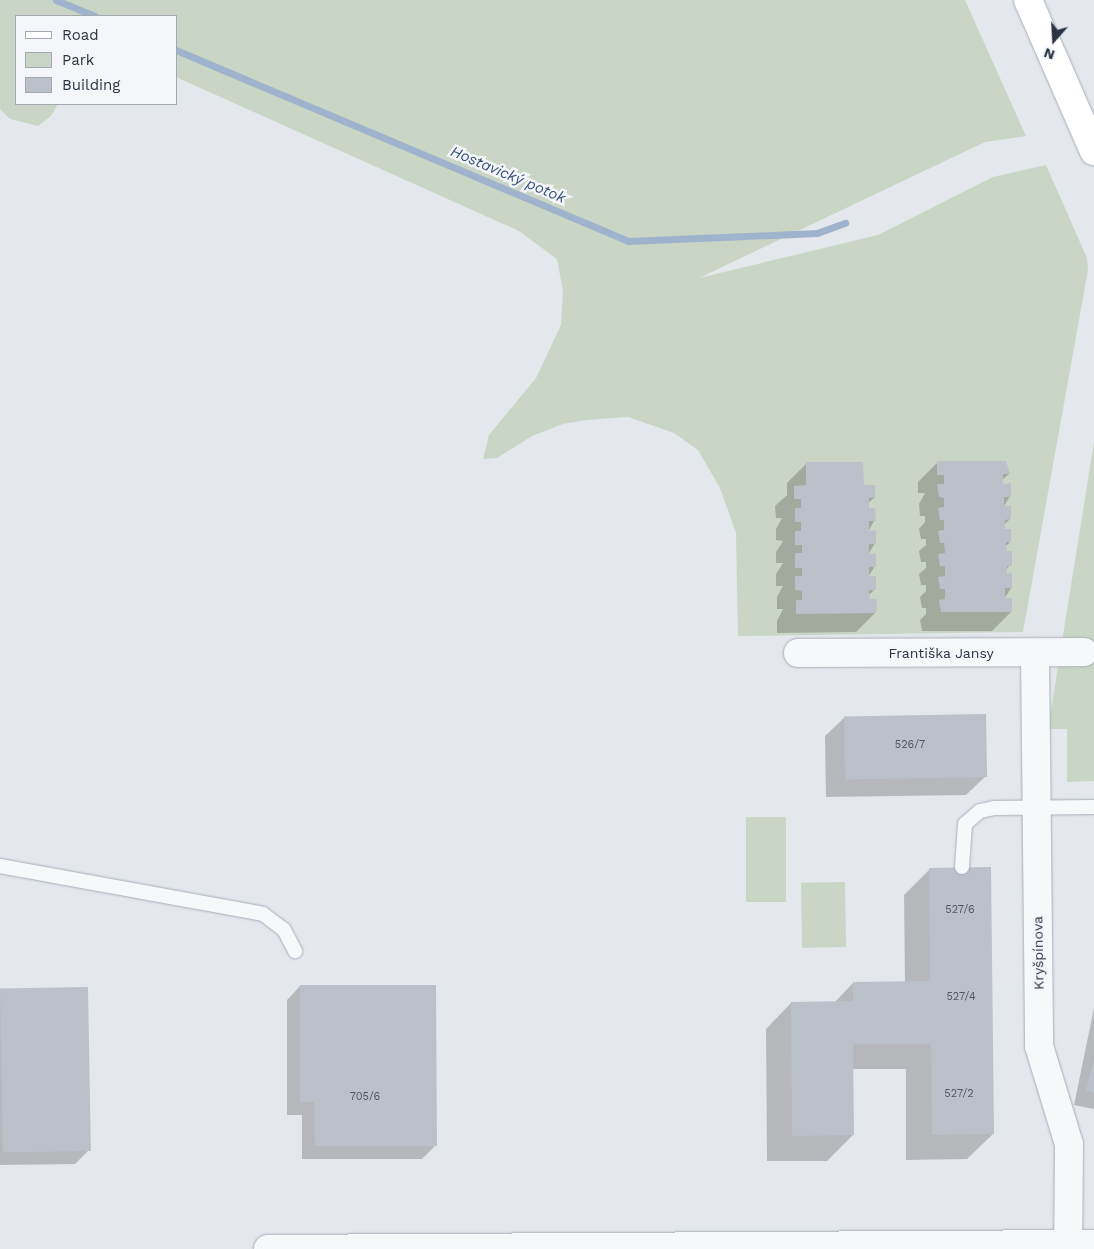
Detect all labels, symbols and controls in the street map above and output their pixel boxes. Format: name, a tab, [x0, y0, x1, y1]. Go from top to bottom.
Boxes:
legend	[15, 15, 178, 105]
north arrow	[1029, 15, 1079, 65]
text: Road	[62, 26, 99, 44]
text: N	[1042, 45, 1057, 63]
text: Park	[62, 51, 94, 69]
text: Building	[62, 76, 120, 94]
water label: Hostavický potok	[448, 143, 568, 207]
street label: Františka Jansy	[888, 645, 994, 661]
house number: 526/7	[895, 738, 925, 752]
house number: 527/6	[945, 903, 975, 917]
street label: Kryšpínova	[1029, 916, 1047, 990]
house number: 527/4	[946, 990, 976, 1004]
house number: 527/2	[944, 1087, 974, 1101]
house number: 705/6	[350, 1090, 380, 1104]

